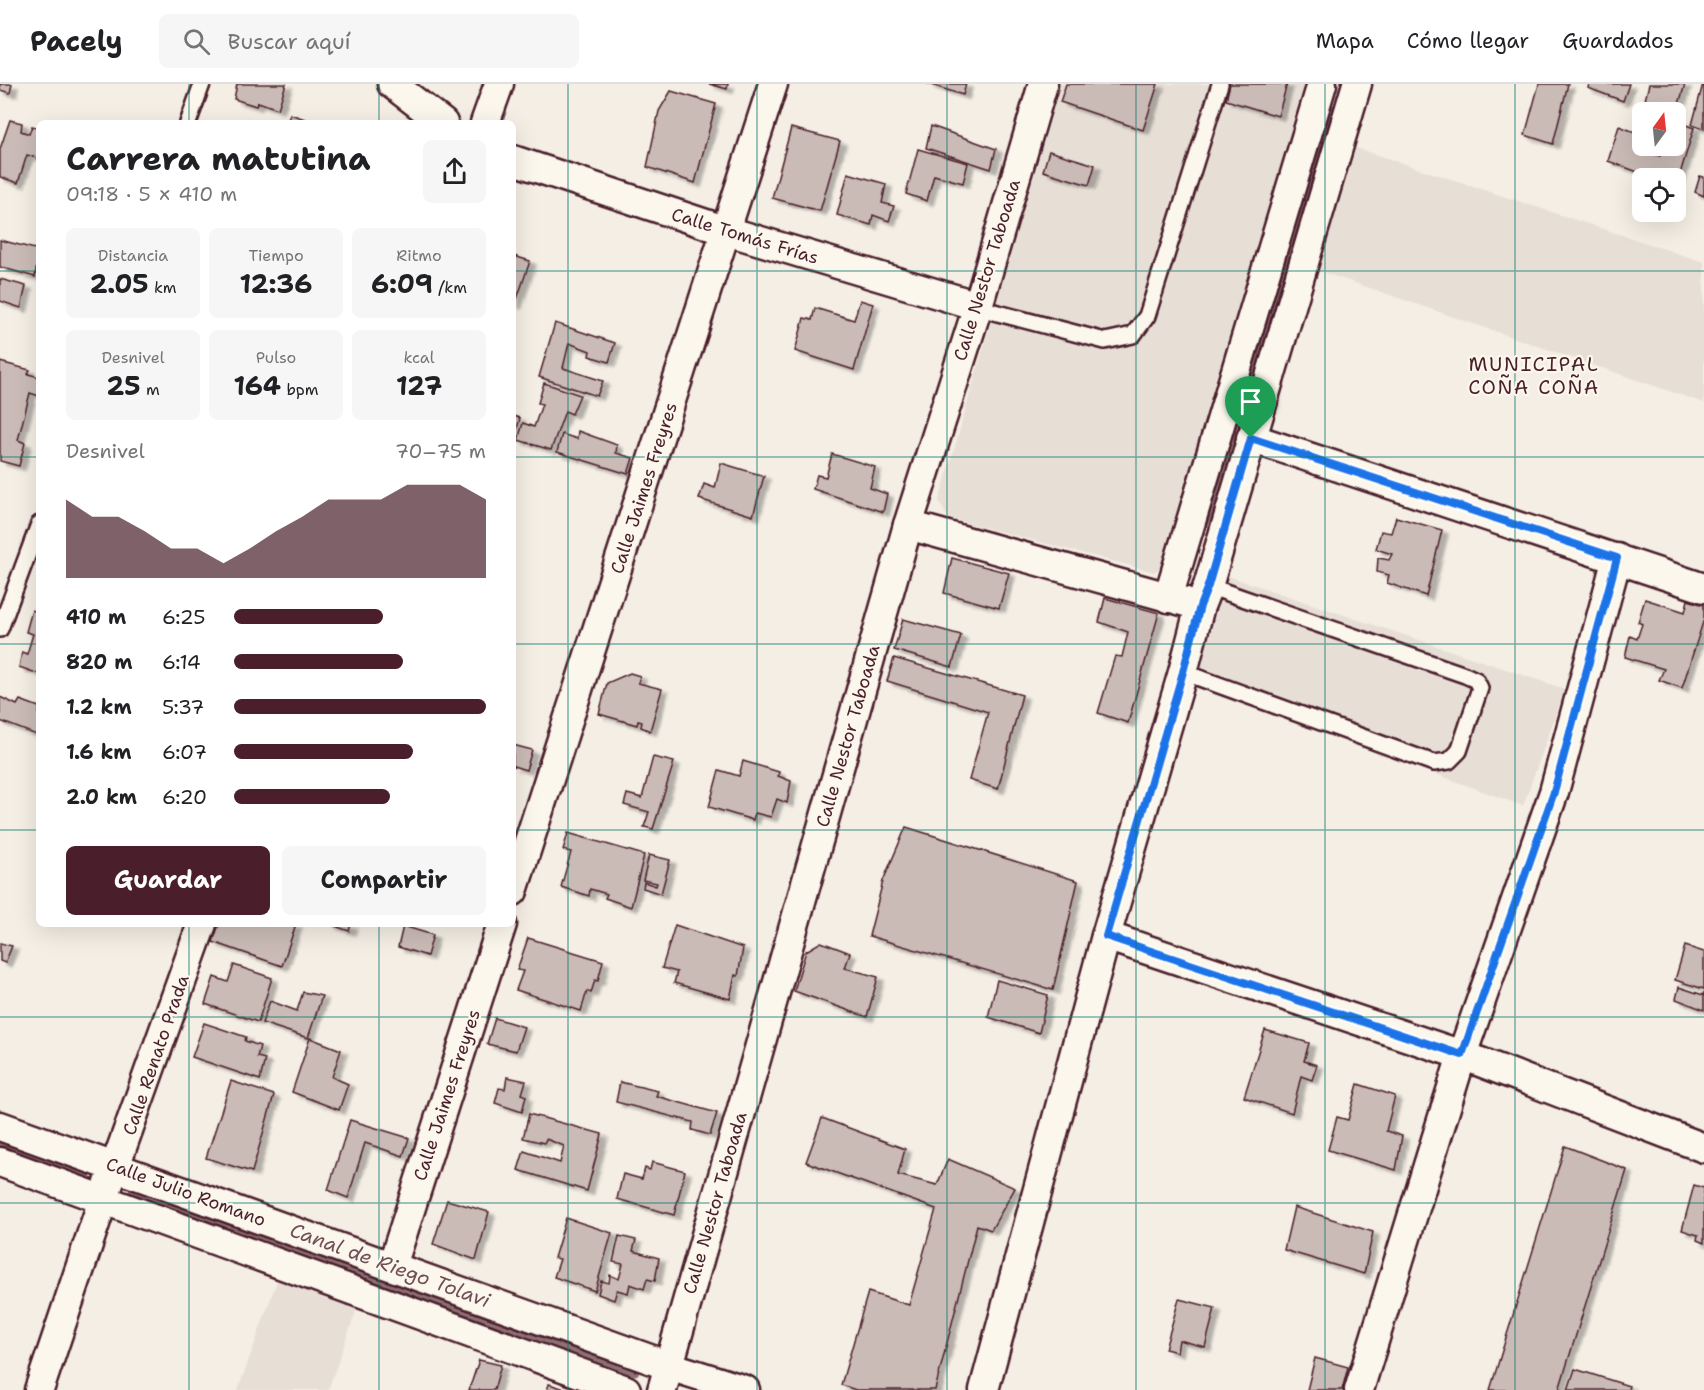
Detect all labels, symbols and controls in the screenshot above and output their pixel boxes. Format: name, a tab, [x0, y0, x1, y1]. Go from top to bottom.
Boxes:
search box	[159, 14, 579, 68]
text: Pacely	[30, 22, 123, 60]
icon: search	[180, 25, 213, 58]
text: Buscar aquí	[228, 27, 351, 56]
text: Mapa	[1316, 27, 1374, 55]
text: Cómo llegar	[1407, 27, 1529, 55]
text: Guardados	[1562, 27, 1674, 55]
north arrow	[1632, 102, 1686, 156]
map controls	[1632, 102, 1686, 222]
text: Carrera matutina	[66, 136, 371, 181]
button: share	[423, 140, 486, 203]
button: locate	[1632, 168, 1686, 222]
street label: Calle Nestor Taboada	[948, 176, 1026, 364]
text: 09:18 · 5 × 410 m	[66, 181, 237, 207]
street label: Calle Tomás Frías	[669, 202, 821, 270]
text: Distancia	[98, 245, 168, 266]
text: Tiempo	[248, 245, 304, 266]
text: Ritmo	[396, 245, 442, 266]
text: 2.05	[89, 266, 149, 301]
text: 12:36	[240, 266, 312, 301]
text: 6:09	[371, 266, 433, 301]
text: km	[149, 277, 177, 298]
text: /km	[433, 277, 467, 298]
text: Desnivel	[102, 347, 165, 368]
text: Pulso	[256, 347, 296, 368]
text: kcal	[403, 347, 435, 368]
district label: MUNICIPAL COÑA COÑA	[1468, 351, 1600, 400]
text: 25	[106, 368, 141, 403]
text: 164	[233, 368, 281, 403]
text: 127	[396, 368, 442, 403]
pin	[1225, 376, 1276, 438]
text: m	[141, 379, 160, 400]
text: bpm	[281, 379, 319, 400]
icon: arrive	[1234, 385, 1267, 418]
street label: Calle Jaimes Freyres	[605, 399, 683, 577]
text: Desnivel	[66, 438, 145, 464]
text: 70–75 m	[395, 438, 486, 464]
text: 410 m	[66, 604, 126, 630]
text: 6:25	[162, 604, 206, 630]
street label: Calle Nestor Taboada	[810, 642, 886, 830]
text: 820 m	[66, 649, 132, 675]
text: 6:14	[162, 649, 201, 675]
text: 1.2 km	[66, 694, 132, 720]
text: 5:37	[162, 694, 204, 720]
text: 1.6 km	[66, 739, 132, 765]
text: 6:07	[162, 739, 207, 765]
text: 2.0 km	[66, 784, 137, 810]
text: 6:20	[162, 784, 207, 810]
button: Guardar	[66, 846, 270, 915]
button: Compartir	[282, 846, 486, 915]
street label: Calle Renato Prada	[117, 972, 195, 1138]
street label: Calle Jaimes Freyres	[408, 1006, 486, 1184]
street label: Calle Nestor Taboada	[677, 1109, 753, 1297]
street label: Calle Julio Romano	[103, 1152, 269, 1232]
water label: Canal de Riego Tolavi	[286, 1217, 494, 1313]

